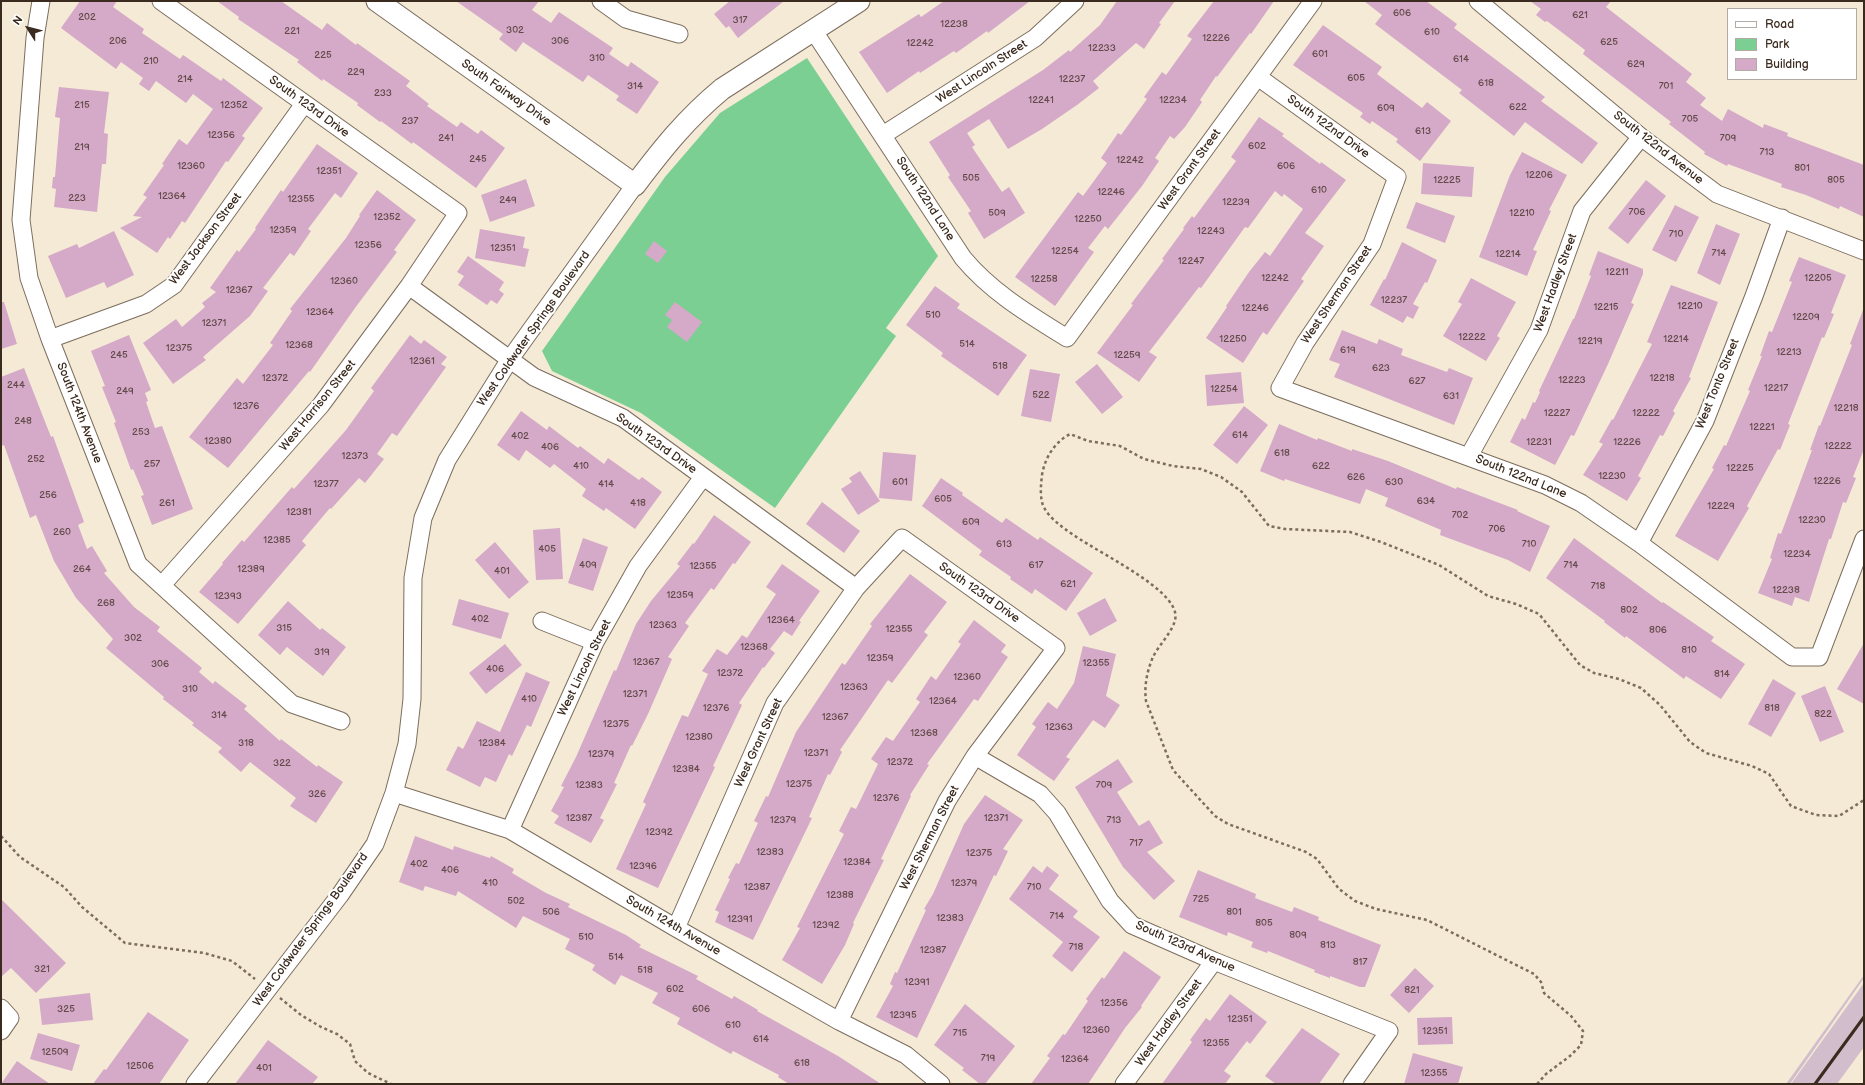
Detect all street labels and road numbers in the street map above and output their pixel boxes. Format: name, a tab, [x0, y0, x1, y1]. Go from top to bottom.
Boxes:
street label: West Lincoln Street	[934, 37, 1030, 107]
street label: South Fairway Drive	[458, 57, 554, 129]
street label: South 123rd Drive	[266, 73, 352, 141]
street label: South 122nd Drive	[1284, 92, 1372, 162]
street label: South 122nd Avenue	[1610, 108, 1706, 188]
street label: West Grant Street	[1156, 127, 1224, 213]
street label: South 122nd Lane	[893, 154, 957, 244]
street label: West Jackson Street	[167, 190, 245, 288]
street label: West Hadley Street	[1531, 232, 1581, 334]
street label: West Sherman Street	[1299, 243, 1375, 347]
street label: West Coldwater Springs Boulevard	[475, 249, 593, 409]
street label: West Tonto Street	[1693, 337, 1743, 431]
street label: West Harrison Street	[277, 358, 359, 454]
street label: South 124th Avenue	[53, 361, 105, 465]
street label: South 123rd Drive	[613, 411, 699, 477]
street label: South 122nd Lane	[1473, 452, 1569, 502]
street label: South 123rd Drive	[936, 560, 1022, 626]
street label: West Lincoln Street	[555, 617, 615, 719]
street label: West Grant Street	[732, 696, 786, 790]
street label: West Sherman Street	[897, 783, 963, 893]
street label: West Coldwater Springs Boulevard	[250, 850, 372, 1010]
street label: South 124th Avenue	[623, 893, 723, 959]
street label: South 123rd Avenue	[1133, 919, 1237, 975]
street label: West Hadley Street	[1133, 977, 1205, 1069]

